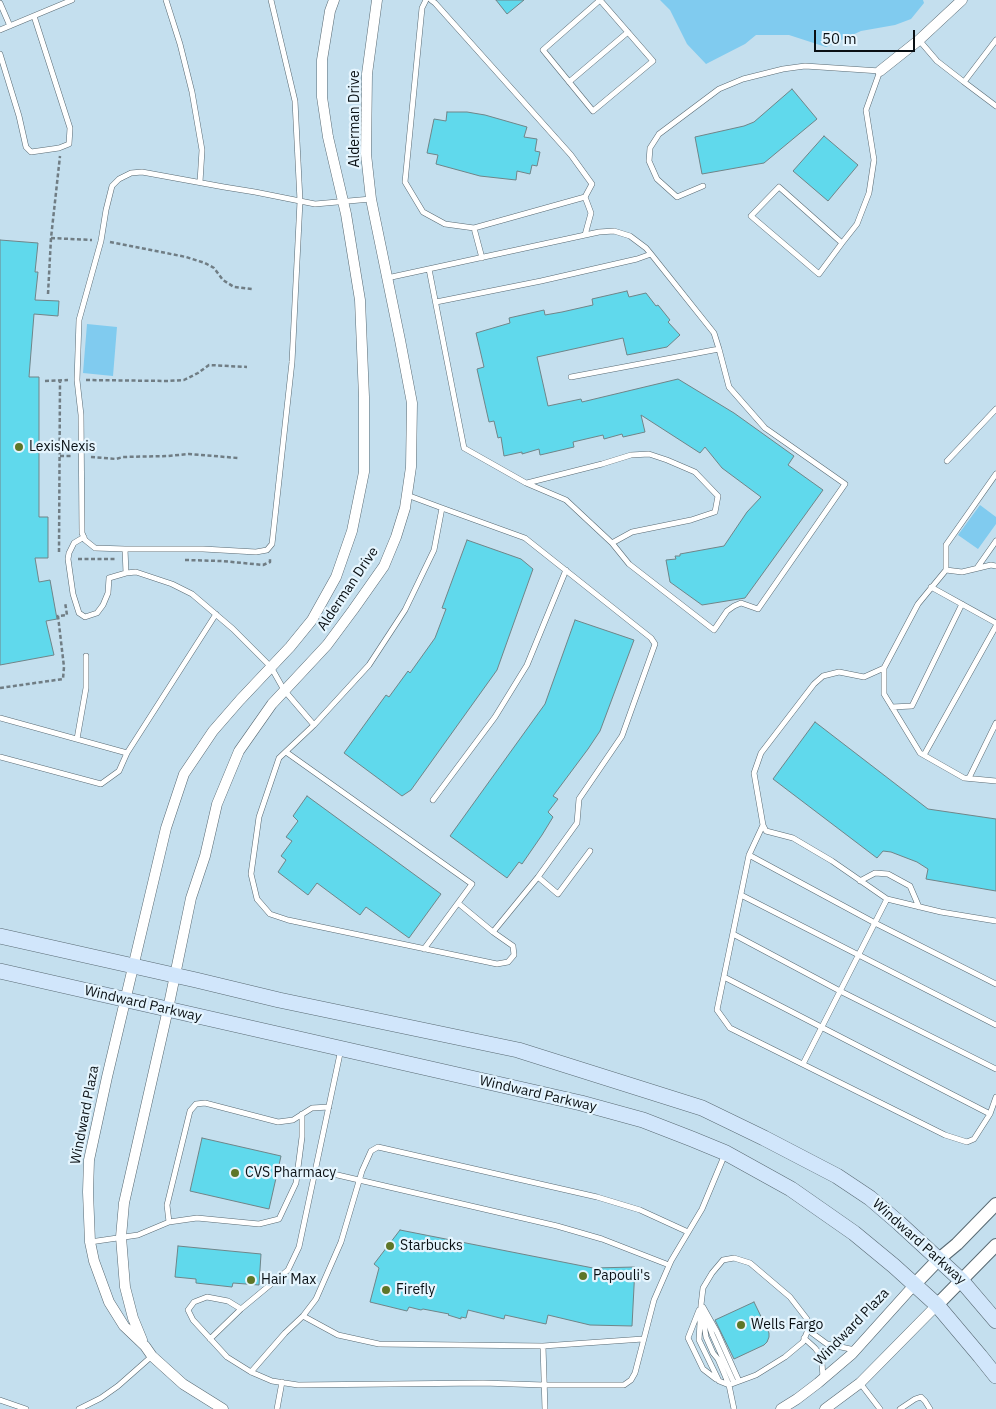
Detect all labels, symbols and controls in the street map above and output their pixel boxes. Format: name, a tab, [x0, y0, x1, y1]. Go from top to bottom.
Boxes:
scale bar	[816, 20, 917, 52]
text: 50 m	[822, 29, 857, 48]
street label: Alderman Drive	[347, 70, 363, 168]
place label: LexisNexis	[29, 439, 96, 455]
marker: LexisNexis	[13, 441, 25, 453]
street label: Alderman Drive	[314, 544, 382, 634]
street label: Windward Parkway	[83, 982, 203, 1026]
street label: Windward Plaza	[67, 1064, 103, 1166]
street label: Windward Parkway	[478, 1072, 598, 1116]
place label: CVS Pharmacy	[245, 1165, 336, 1181]
marker: CVS Pharmacy	[229, 1167, 241, 1179]
street label: Windward Parkway	[869, 1196, 969, 1288]
place label: Starbucks	[400, 1238, 463, 1254]
marker: Starbucks	[384, 1240, 396, 1252]
place label: Papouli's	[593, 1268, 650, 1284]
marker: Papouli's	[577, 1270, 589, 1282]
place label: Hair Max	[261, 1272, 316, 1288]
marker: Hair Max	[245, 1274, 257, 1286]
place label: Firefly	[396, 1282, 435, 1298]
marker: Firefly	[380, 1284, 392, 1296]
street label: Windward Plaza	[811, 1285, 893, 1369]
place label: Wells Fargo	[751, 1317, 823, 1333]
marker: Wells Fargo	[735, 1319, 747, 1331]

